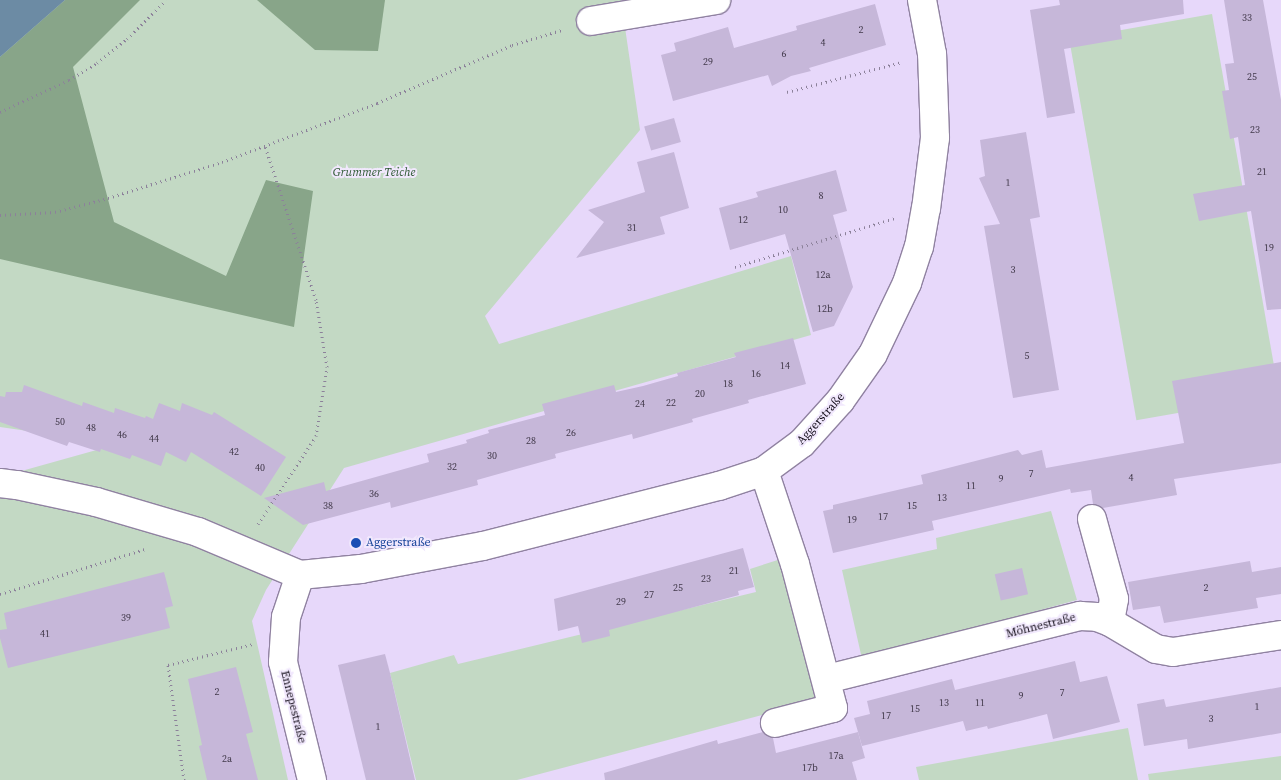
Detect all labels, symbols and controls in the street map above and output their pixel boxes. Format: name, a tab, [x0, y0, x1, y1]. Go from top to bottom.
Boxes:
house number: 33	[1242, 12, 1252, 24]
house number: 2	[859, 24, 863, 36]
house number: 4	[821, 37, 825, 49]
house number: 6	[782, 48, 786, 60]
house number: 29	[703, 56, 713, 68]
house number: 25	[1247, 71, 1257, 83]
house number: 23	[1250, 124, 1260, 136]
park label: Grummer Teiche	[333, 166, 415, 180]
house number: 21	[1257, 166, 1267, 178]
house number: 1	[1006, 177, 1010, 189]
house number: 8	[819, 190, 823, 202]
house number: 10	[778, 204, 788, 216]
house number: 12	[738, 214, 748, 226]
house number: 31	[627, 222, 637, 234]
house number: 19	[1264, 242, 1274, 254]
house number: 3	[1011, 264, 1015, 276]
house number: 12a	[815, 269, 831, 281]
house number: 12b	[817, 303, 833, 315]
house number: 5	[1025, 350, 1029, 362]
house number: 14	[780, 360, 790, 372]
house number: 16	[751, 368, 761, 380]
house number: 18	[723, 378, 733, 390]
house number: 20	[695, 388, 705, 400]
street label: Aggerstraße	[794, 390, 848, 448]
house number: 22	[666, 397, 676, 409]
house number: 24	[635, 398, 645, 410]
house number: 50	[55, 416, 65, 428]
house number: 48	[86, 422, 96, 434]
house number: 26	[566, 427, 576, 439]
house number: 46	[117, 429, 127, 441]
house number: 44	[149, 433, 159, 445]
house number: 28	[526, 435, 536, 447]
house number: 42	[229, 446, 239, 458]
house number: 30	[487, 450, 497, 462]
house number: 32	[447, 461, 457, 473]
house number: 40	[255, 462, 265, 474]
house number: 7	[1029, 468, 1033, 480]
house number: 4	[1129, 472, 1133, 484]
house number: 9	[999, 473, 1003, 485]
house number: 11	[966, 480, 976, 492]
house number: 36	[369, 488, 379, 500]
house number: 13	[937, 492, 947, 504]
house number: 38	[323, 500, 333, 512]
house number: 15	[907, 500, 917, 512]
house number: 17	[878, 511, 888, 523]
house number: 19	[847, 514, 857, 526]
place label: Aggerstraße	[366, 536, 431, 550]
marker: Aggerstraße	[350, 537, 362, 549]
house number: 21	[729, 565, 739, 577]
house number: 23	[701, 573, 711, 585]
house number: 25	[673, 582, 683, 594]
house number: 2	[1204, 582, 1208, 594]
house number: 27	[644, 589, 654, 601]
house number: 29	[616, 596, 626, 608]
street label: Möhnestraße	[1005, 610, 1077, 642]
house number: 39	[121, 612, 131, 624]
house number: 41	[40, 628, 50, 640]
street label: Ennepestraße	[277, 669, 309, 745]
house number: 2	[215, 686, 219, 698]
house number: 7	[1060, 687, 1064, 699]
house number: 9	[1019, 690, 1023, 702]
house number: 13	[939, 697, 949, 709]
house number: 11	[975, 697, 985, 709]
house number: 1	[1255, 701, 1259, 713]
house number: 15	[910, 703, 920, 715]
house number: 17	[881, 710, 891, 722]
house number: 3	[1209, 713, 1213, 725]
house number: 1	[376, 721, 380, 733]
house number: 17a	[828, 750, 844, 762]
house number: 2a	[222, 753, 232, 765]
house number: 17b	[802, 762, 818, 774]

